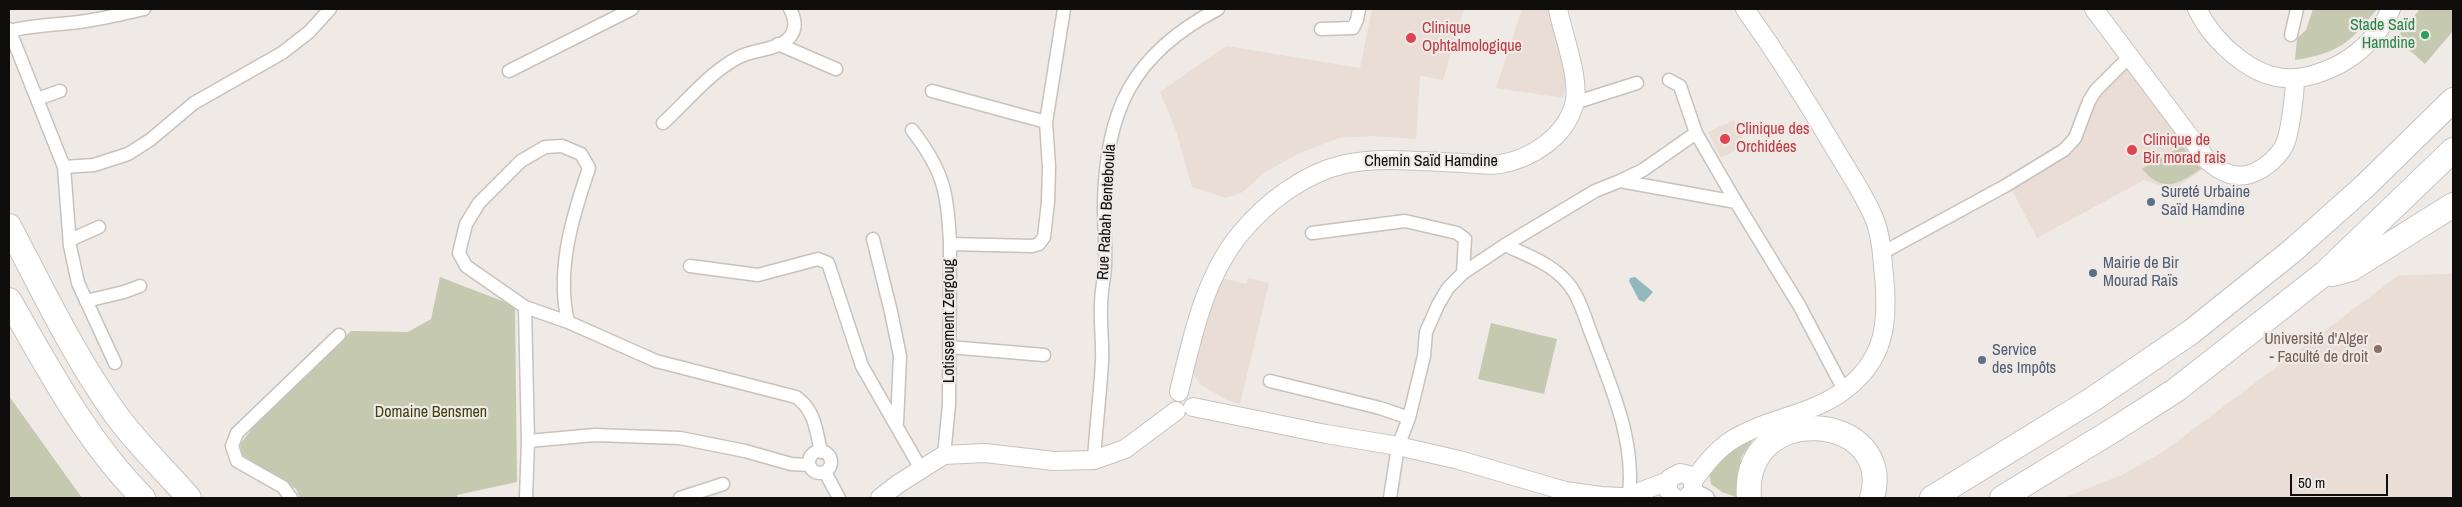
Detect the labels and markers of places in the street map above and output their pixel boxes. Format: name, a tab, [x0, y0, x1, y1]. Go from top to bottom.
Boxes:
place label: Stade Saïd Hamdine	[2350, 16, 2415, 54]
place label: Clinique Ophtalmologique	[1422, 19, 1522, 57]
marker: Stade Saïd Hamdine	[2419, 29, 2431, 41]
marker: Clinique Ophtalmologique	[1404, 31, 1418, 45]
place label: Clinique des Orchidées	[1736, 120, 1810, 158]
place label: Clinique de Bir morad rais	[2143, 131, 2226, 169]
marker: Clinique des Orchidées	[1718, 132, 1732, 146]
marker: Clinique de Bir morad rais	[2125, 143, 2139, 157]
place label: Sureté Urbaine Saïd Hamdine	[2161, 183, 2250, 221]
marker: Sureté Urbaine Saïd Hamdine	[2145, 196, 2157, 208]
place label: Mairie de Bir Mourad Raïs	[2103, 254, 2179, 292]
marker: Mairie de Bir Mourad Raïs	[2087, 267, 2099, 279]
place label: Université d'Alger - Faculté de droit	[2264, 330, 2368, 368]
place label: Service des Impôts	[1992, 341, 2056, 379]
marker: Université d'Alger - Faculté de droit	[2372, 343, 2384, 355]
marker: Service des Impôts	[1976, 354, 1988, 366]

